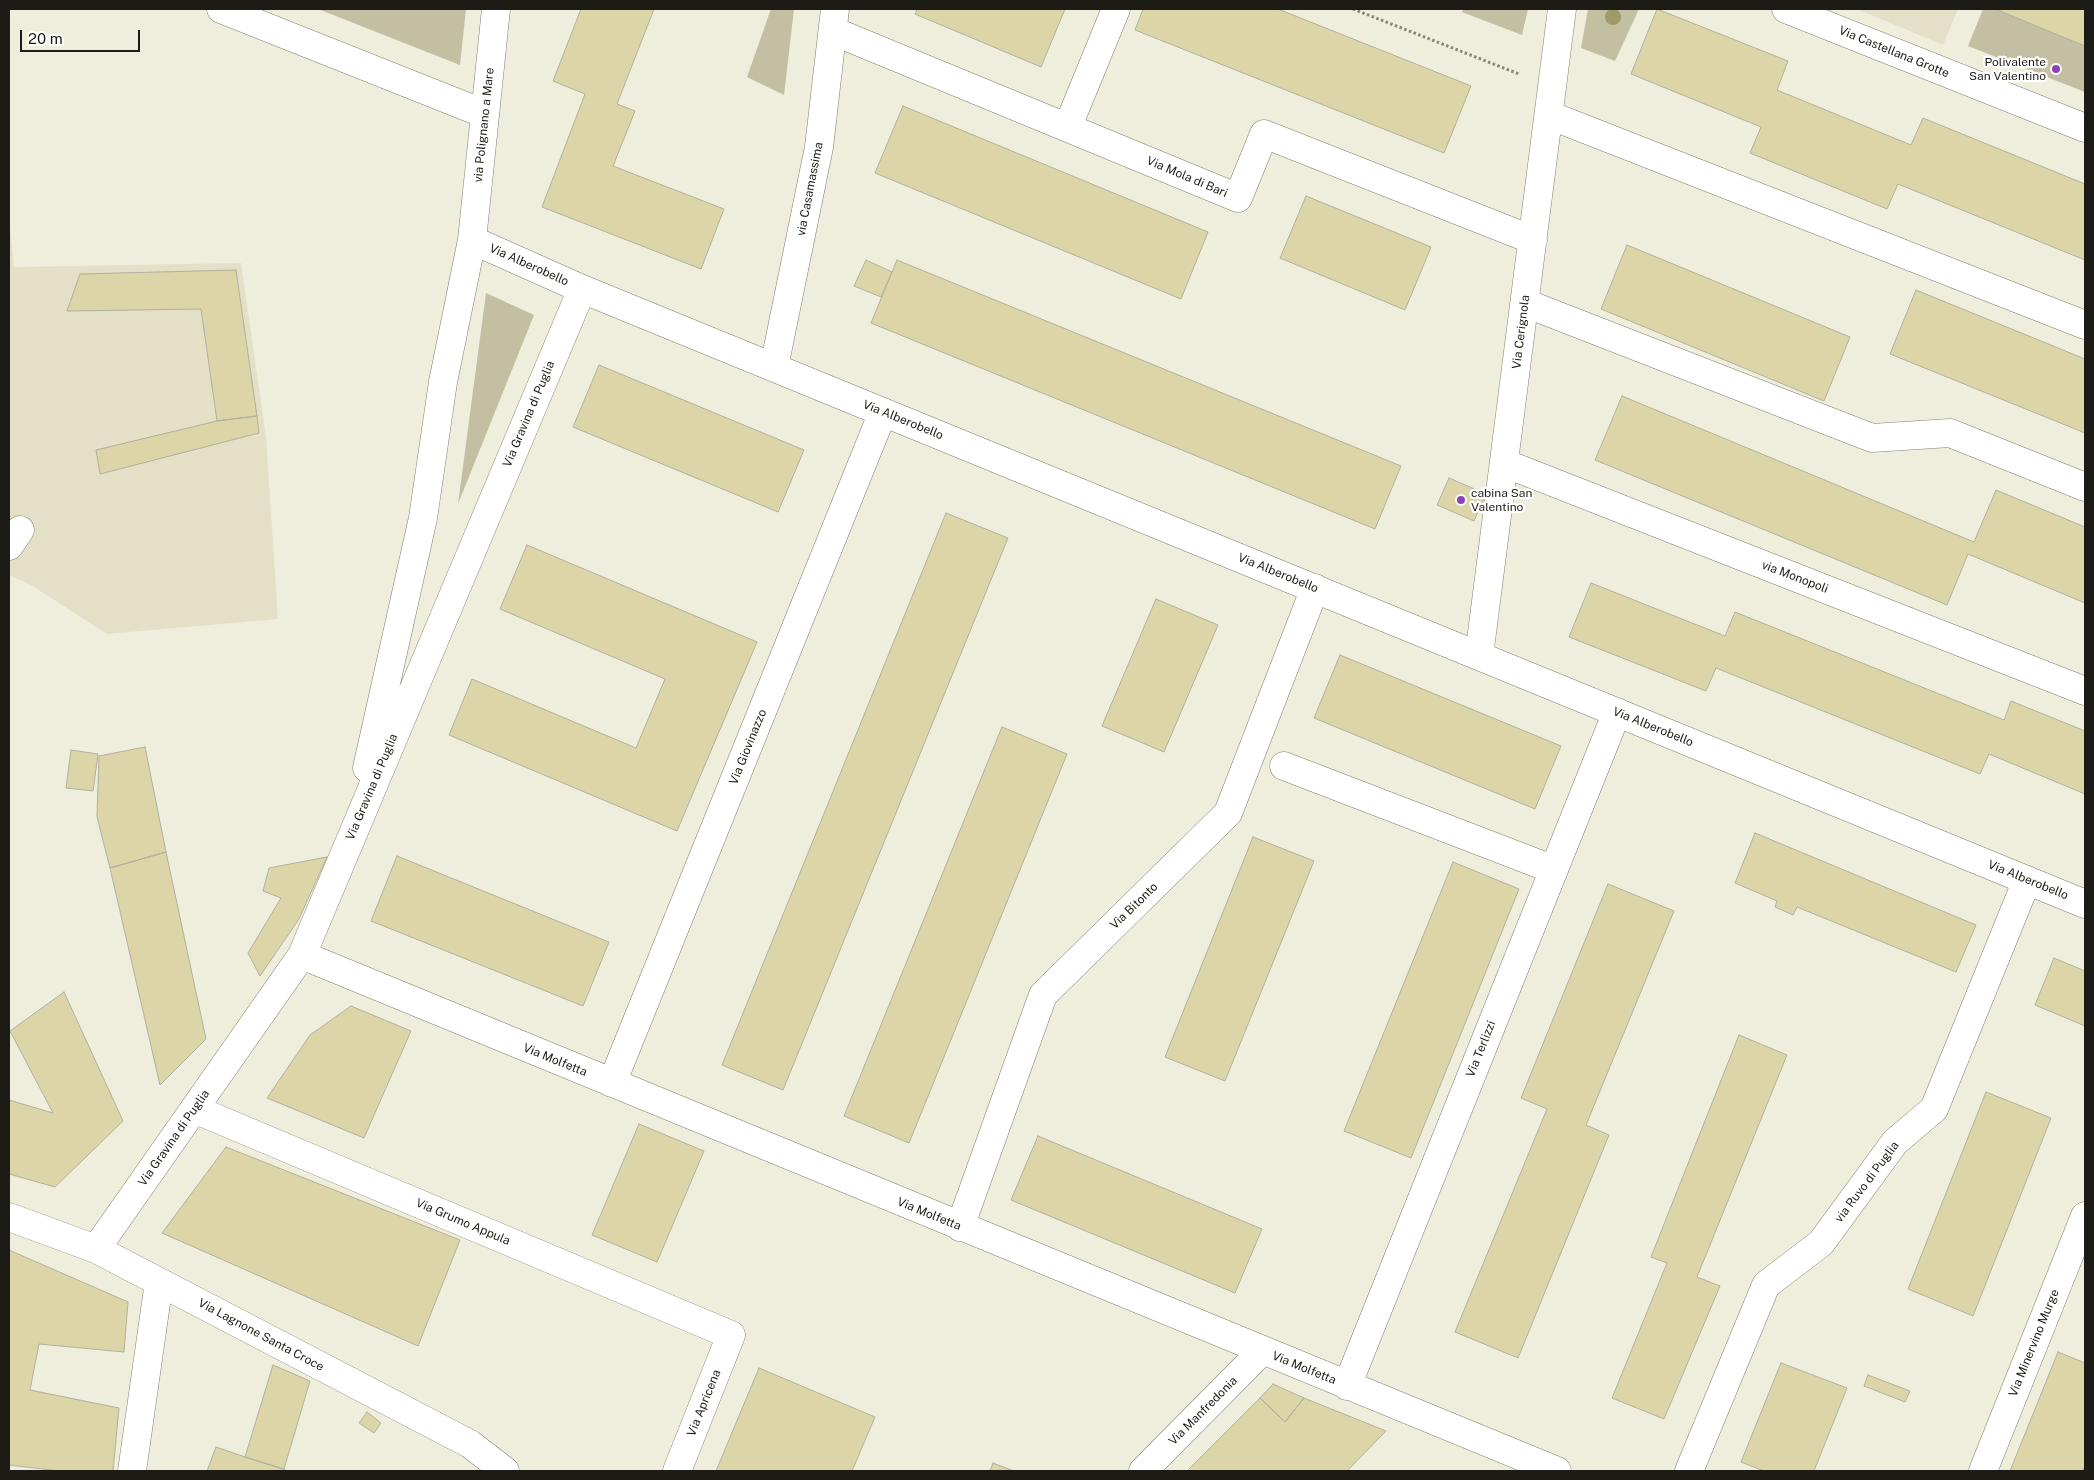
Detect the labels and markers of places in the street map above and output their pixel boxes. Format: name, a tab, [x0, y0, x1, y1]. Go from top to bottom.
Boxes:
place label: Polivalente San Valentino	[1969, 55, 2046, 83]
marker: Polivalente San Valentino	[2050, 63, 2062, 75]
place label: cabina San Valentino	[1471, 486, 1532, 514]
marker: cabina San Valentino	[1455, 494, 1467, 506]

